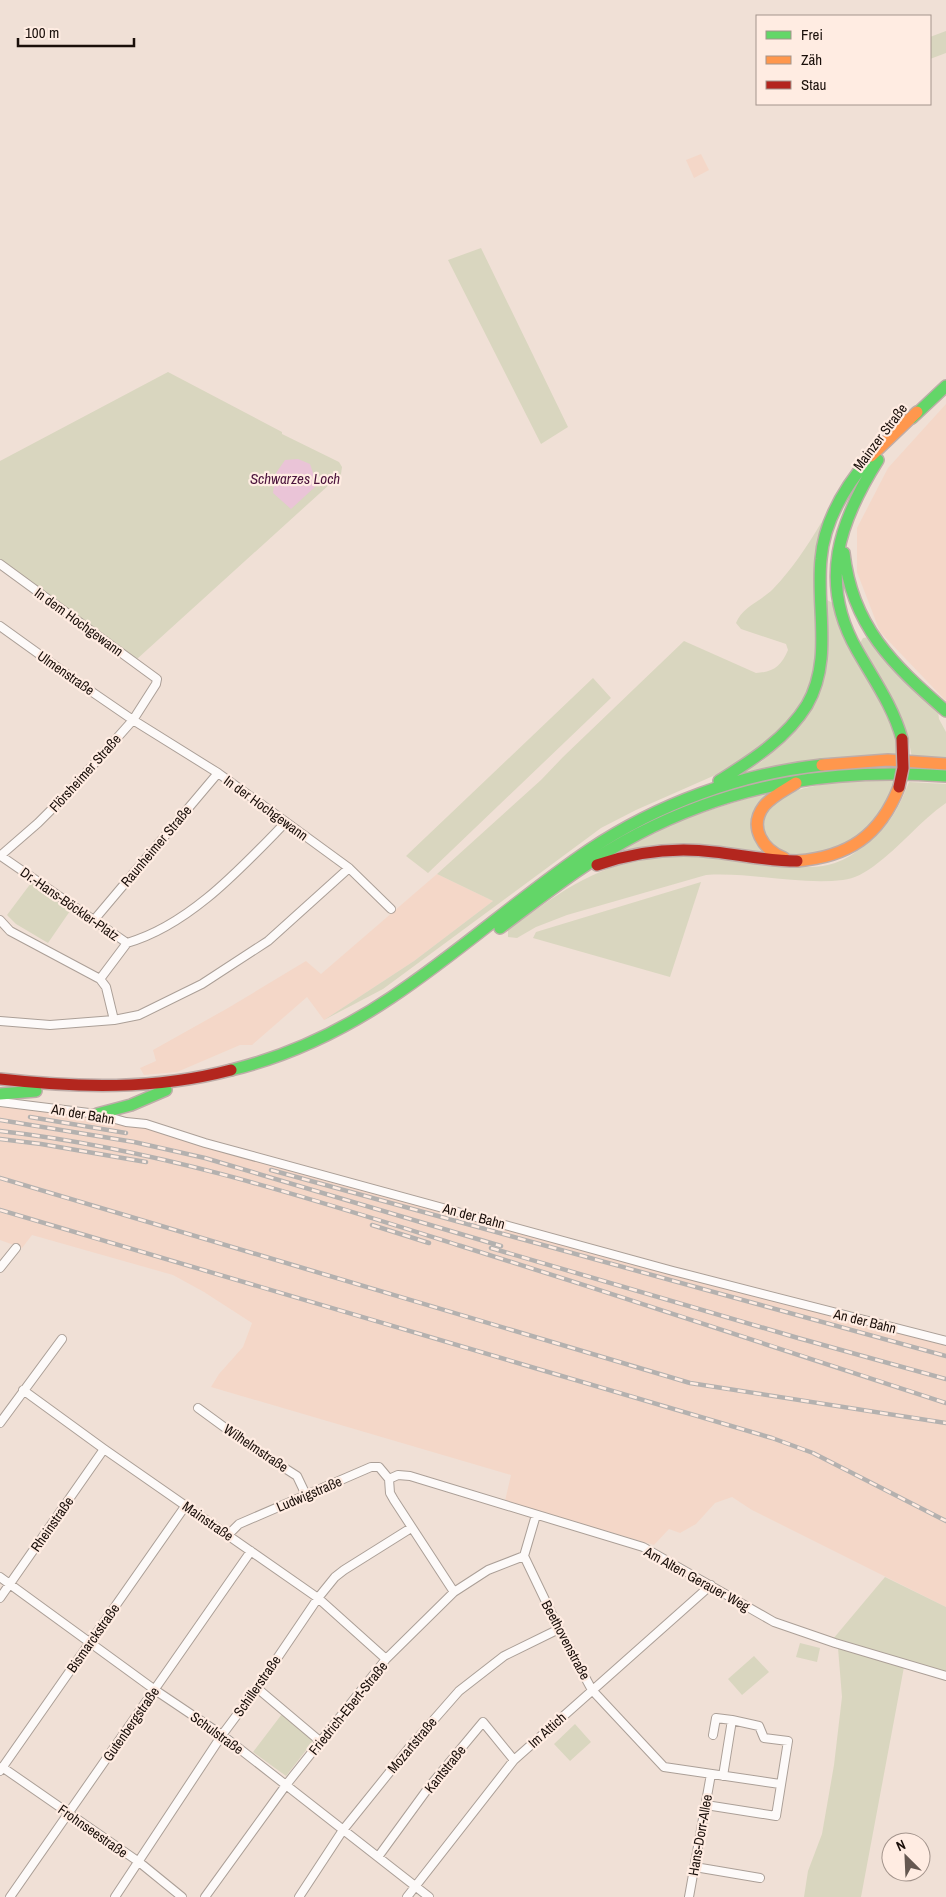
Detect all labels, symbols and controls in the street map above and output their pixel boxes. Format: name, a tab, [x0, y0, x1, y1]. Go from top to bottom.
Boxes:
scale bar	[18, 15, 134, 47]
legend	[756, 15, 931, 105]
text: 100 m	[25, 22, 59, 43]
text: Frei	[801, 24, 823, 45]
text: Zäh	[801, 49, 822, 70]
text: Stau	[801, 74, 826, 95]
street label: Mainzer Straße	[849, 400, 911, 474]
water label: Schwarzes Loch	[250, 468, 340, 489]
street label: In dem Hochgewann	[31, 584, 127, 660]
street label: Ulmenstraße	[34, 647, 98, 699]
street label: Flörsheimer Straße	[45, 730, 125, 816]
street label: In der Hochgewann	[220, 771, 312, 845]
street label: Raunheimer Straße	[117, 802, 195, 890]
street label: Dr.-Hans-Böckler-Platz	[17, 863, 123, 945]
street label: An der Bahn	[49, 1099, 116, 1128]
street label: An der Bahn	[440, 1199, 507, 1233]
street label: An der Bahn	[831, 1304, 898, 1337]
street label: Wilhelmstraße	[220, 1420, 292, 1476]
street label: Ludwigstraße	[273, 1472, 345, 1516]
street label: Rheinstraße	[27, 1493, 77, 1555]
street label: Mainstraße	[179, 1497, 237, 1545]
street label: Am Alten Gerauer Weg	[640, 1542, 753, 1616]
street label: Beethovenstraße	[538, 1597, 594, 1683]
street label: Bismarckstraße	[63, 1600, 123, 1676]
street label: Schillerstraße	[229, 1652, 285, 1720]
street label: Friedrich-Ebert-Straße	[305, 1657, 391, 1759]
street label: Gutenbergstraße	[99, 1683, 163, 1765]
street label: Schulstraße	[187, 1708, 247, 1758]
street label: Im Attich	[524, 1708, 570, 1752]
street label: Mozartstraße	[383, 1713, 441, 1777]
street label: Kantstraße	[420, 1742, 470, 1796]
street label: Hans-Dorr-Allee	[684, 1793, 716, 1877]
street label: Frohnseestraße	[55, 1800, 131, 1862]
north arrow	[881, 1832, 931, 1882]
text: N	[893, 1835, 908, 1855]

